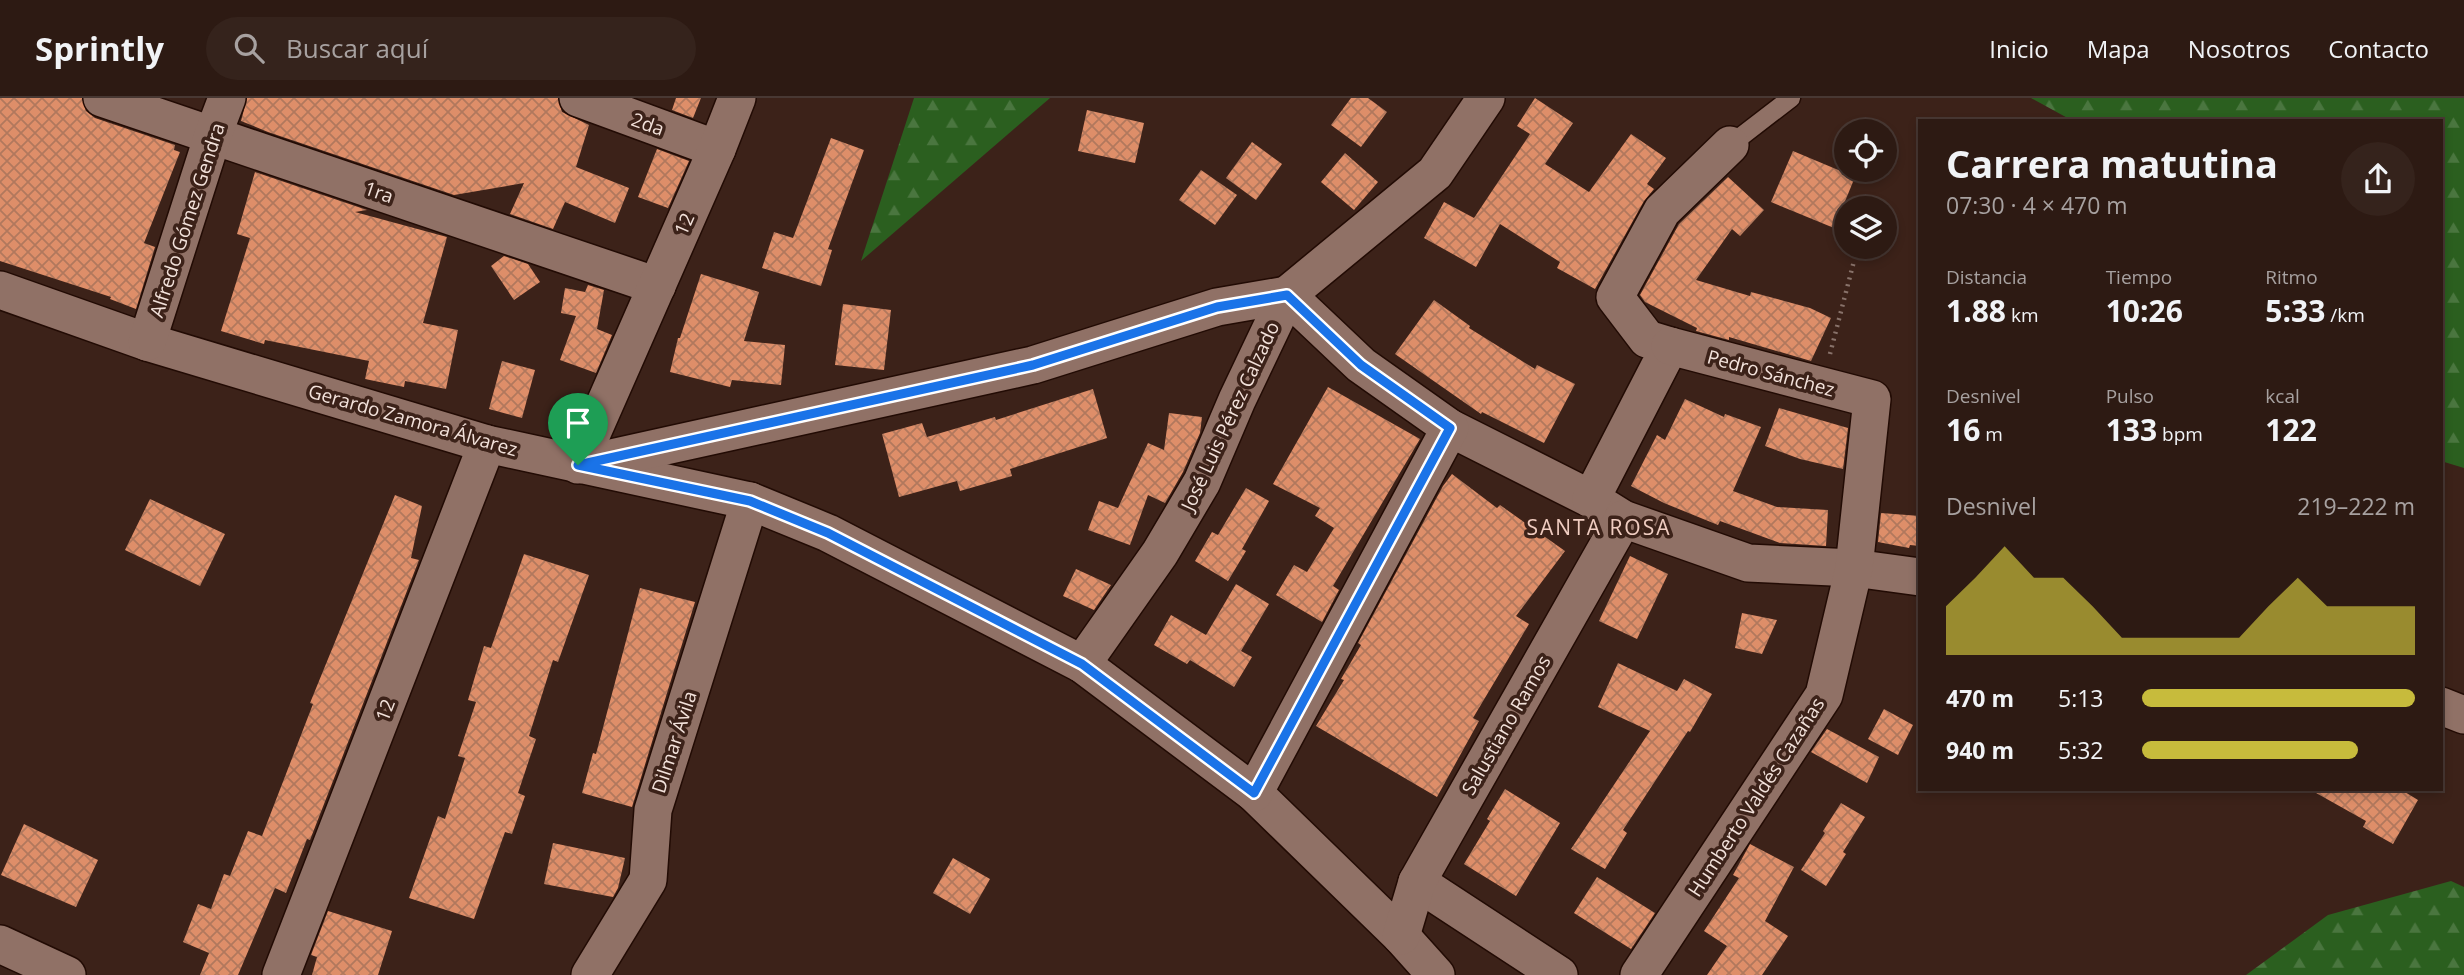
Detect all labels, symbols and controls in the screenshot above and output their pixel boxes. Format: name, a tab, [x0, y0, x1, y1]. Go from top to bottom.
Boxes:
search box	[206, 17, 696, 80]
text: Sprintly	[35, 26, 164, 71]
icon: search	[230, 29, 268, 67]
text: Buscar aquí	[286, 30, 428, 66]
text: Inicio	[1989, 32, 2049, 65]
text: Mapa	[2087, 32, 2150, 65]
text: Nosotros	[2188, 32, 2290, 65]
text: Contacto	[2328, 32, 2429, 65]
street label: 2da	[628, 106, 668, 142]
street label: Alfredo Gómez Gendra	[143, 119, 231, 321]
map controls	[1834, 119, 1897, 259]
button: locate	[1834, 119, 1897, 182]
text: Carrera matutina	[1946, 137, 2278, 189]
button: share	[2341, 142, 2415, 216]
street label: 1ra	[361, 175, 397, 209]
text: 07:30 · 4 × 470 m	[1946, 189, 2128, 221]
button: layers	[1834, 196, 1897, 259]
street label: 12	[668, 209, 700, 239]
text: Distancia	[1946, 264, 2027, 290]
text: Tiempo	[2106, 264, 2172, 290]
text: Ritmo	[2265, 264, 2318, 290]
text: 1.88	[1946, 290, 2006, 331]
text: 10:26	[2106, 290, 2183, 331]
text: 5:33	[2265, 290, 2325, 331]
text: km	[2006, 302, 2039, 328]
text: /km	[2325, 302, 2365, 328]
street label: José Luis Pérez Calzado	[1174, 317, 1285, 517]
street label: Pedro Sánchez	[1704, 344, 1838, 403]
street label: Gerardo Zamora Álvarez	[305, 378, 521, 462]
text: Desnivel	[1946, 383, 2021, 409]
text: Pulso	[2106, 383, 2154, 409]
text: kcal	[2265, 383, 2300, 409]
pin	[548, 393, 608, 465]
icon: arrive	[559, 404, 597, 442]
text: 16	[1946, 409, 1980, 450]
text: 133	[2106, 409, 2157, 450]
text: 122	[2265, 409, 2317, 450]
text: m	[1980, 421, 2003, 447]
text: bpm	[2157, 421, 2203, 447]
text: Desnivel	[1946, 490, 2037, 522]
text: 219–222 m	[2297, 490, 2415, 522]
district label: SANTA ROSA	[1527, 513, 1672, 541]
street label: Salustiano Ramos	[1455, 651, 1557, 799]
text: 470 m	[1946, 682, 2014, 714]
text: 5:13	[2058, 682, 2104, 714]
street label: Dilmar Ávila	[645, 688, 703, 796]
street label: Humberto Valdés Cazañas	[1682, 692, 1830, 902]
street label: 12	[369, 695, 401, 725]
text: 940 m	[1946, 734, 2014, 766]
text: 5:32	[2058, 734, 2104, 766]

